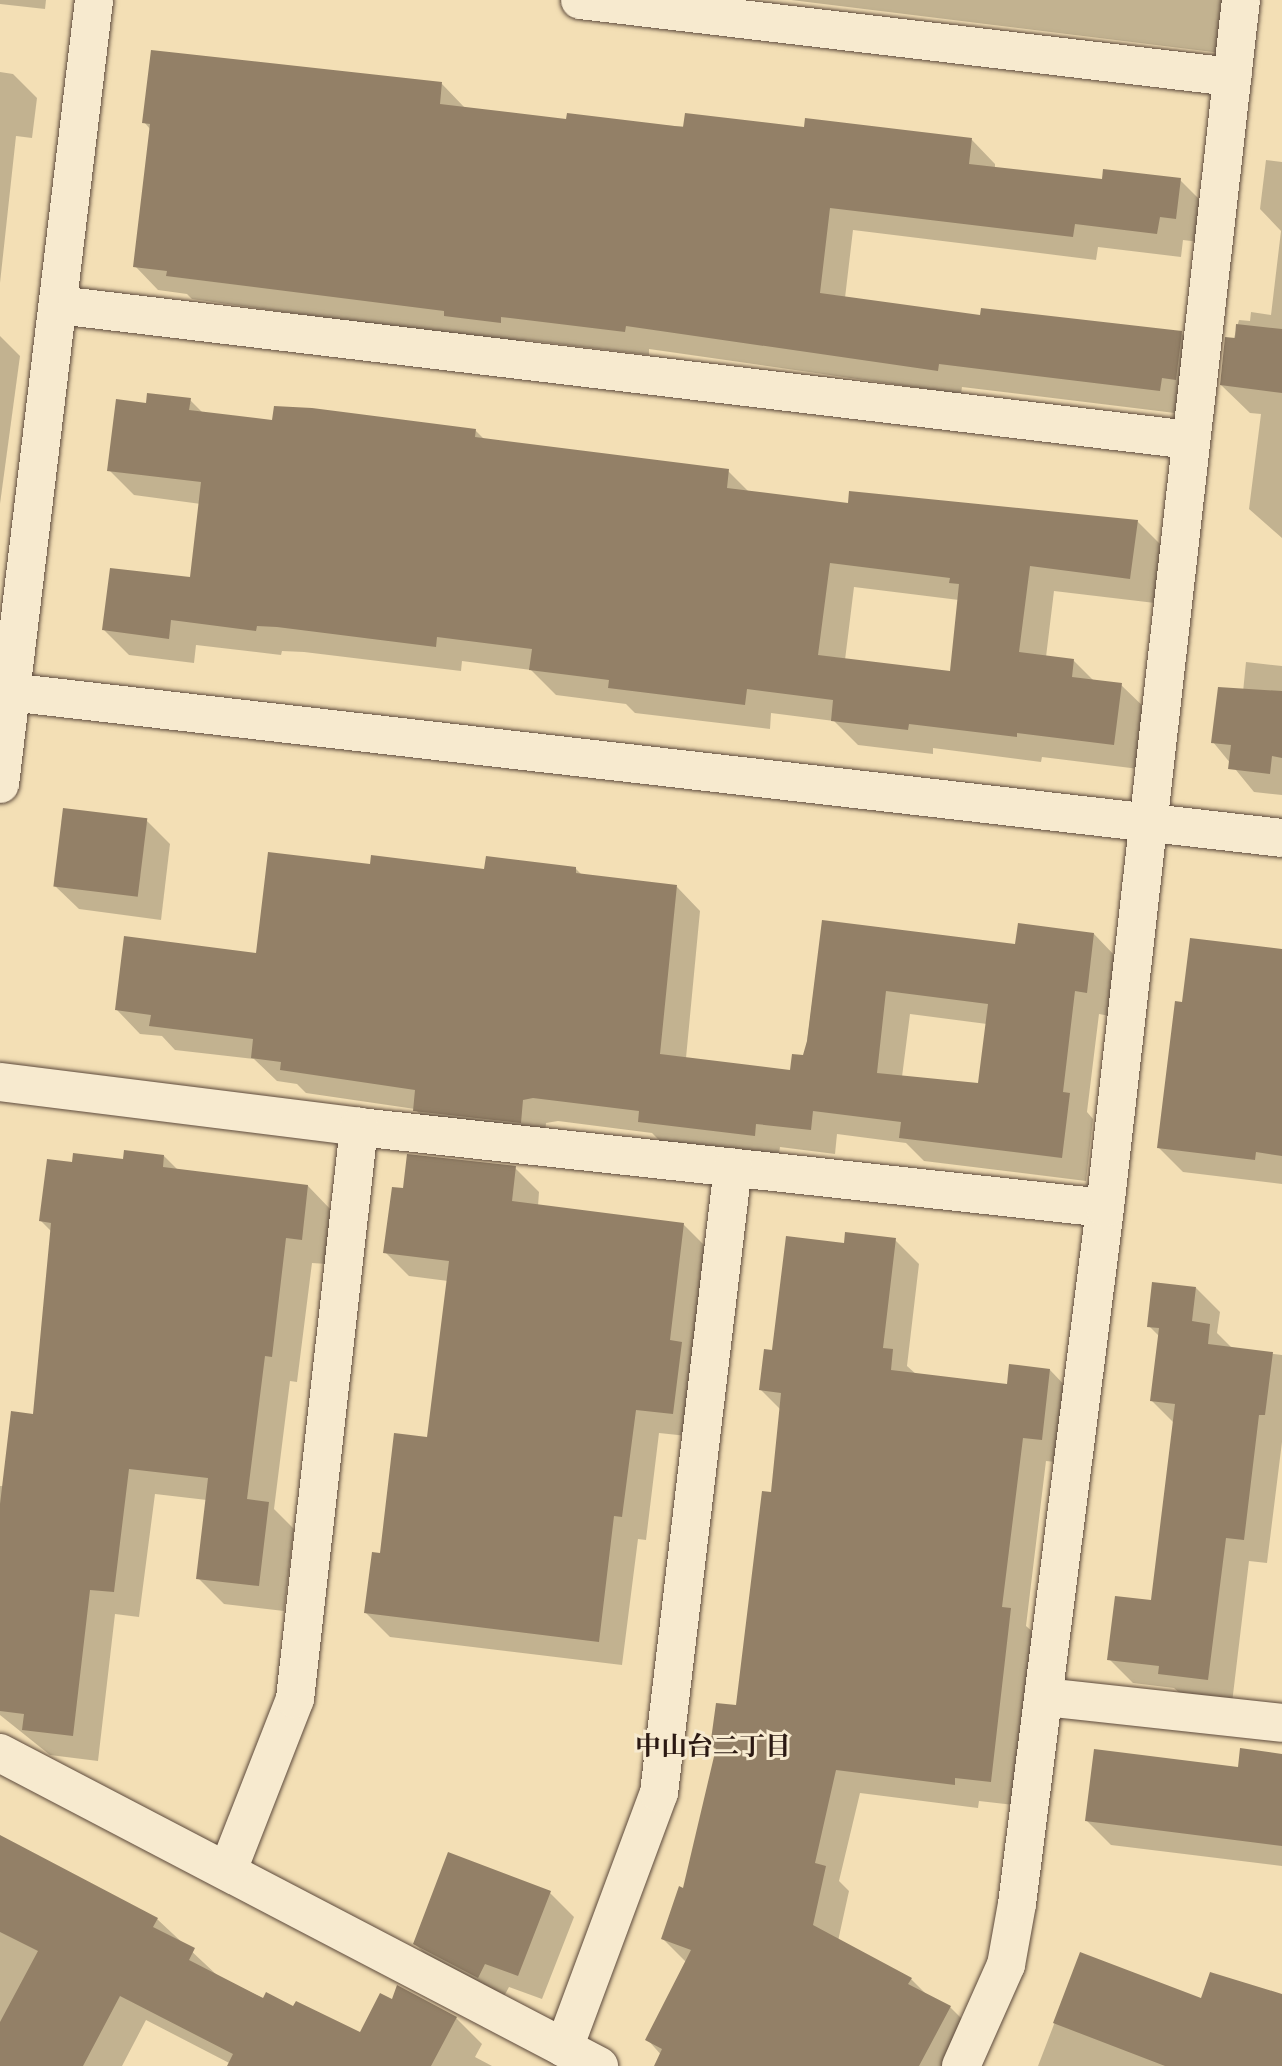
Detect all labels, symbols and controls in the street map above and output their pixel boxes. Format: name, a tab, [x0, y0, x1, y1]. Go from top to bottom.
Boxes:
district label: 中山台二丁目	[635, 1731, 791, 1763]

